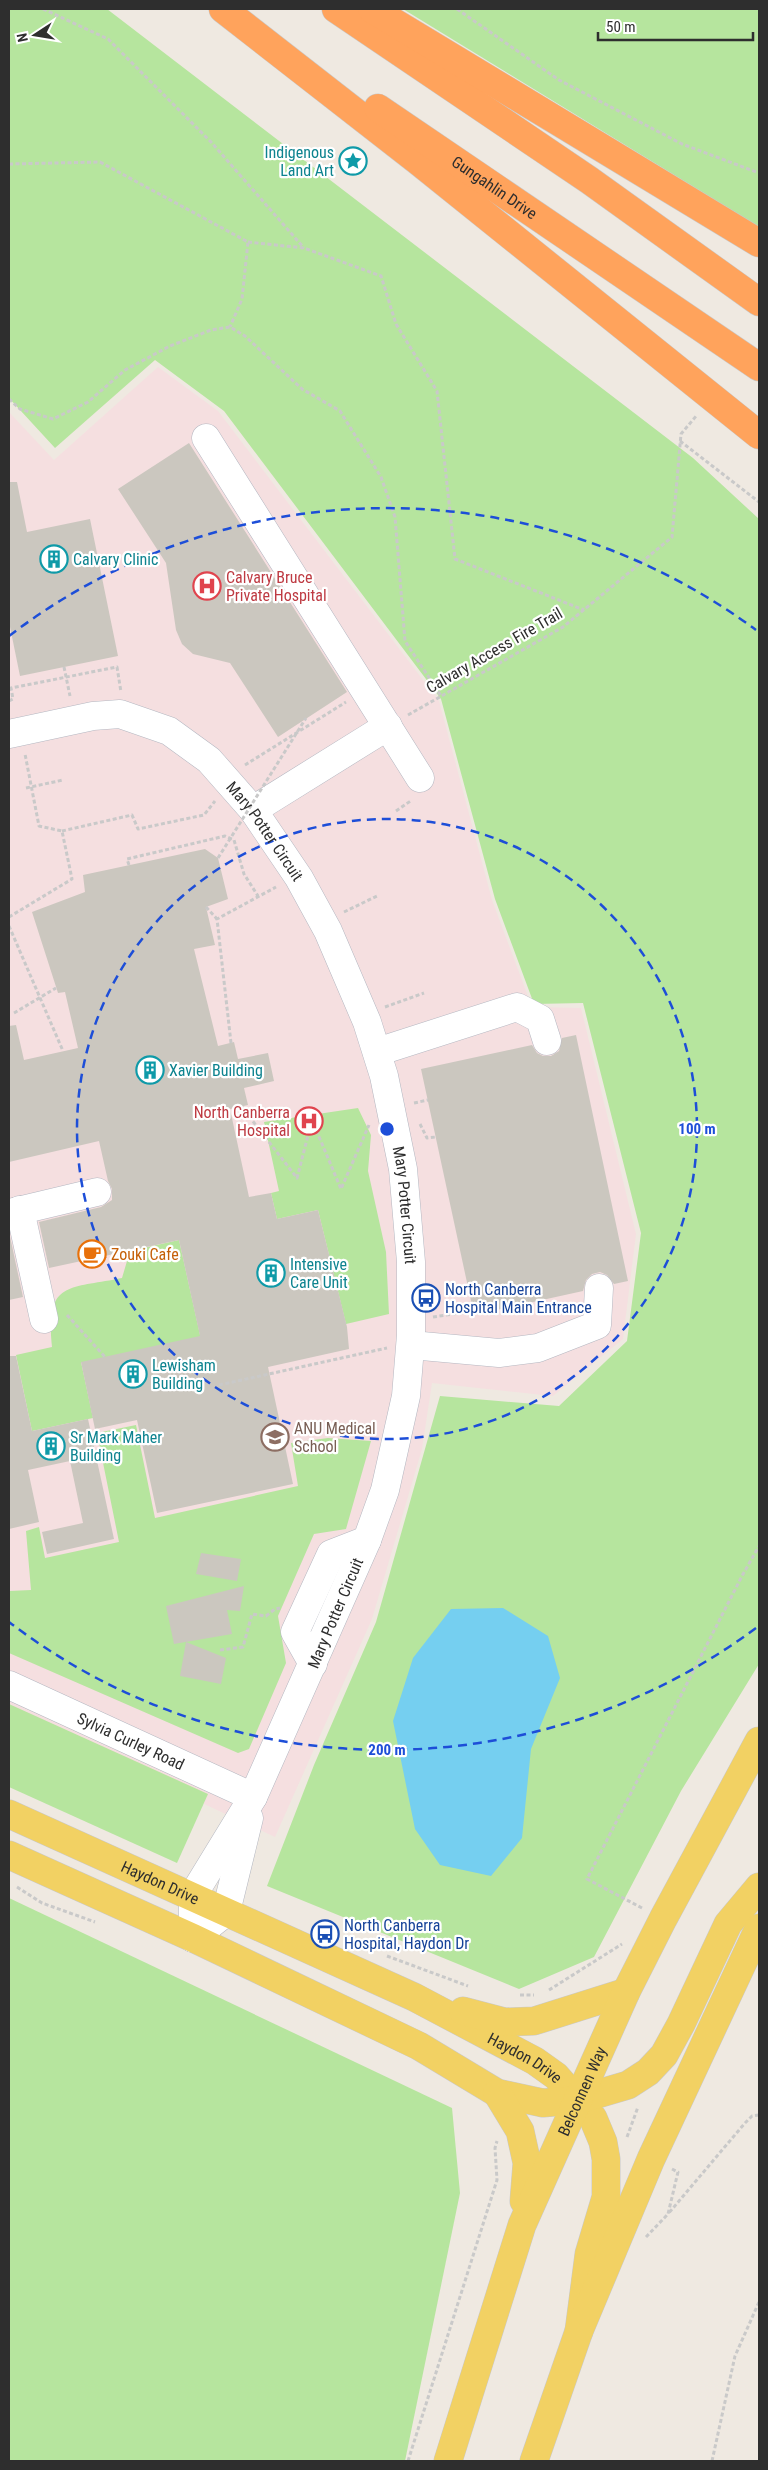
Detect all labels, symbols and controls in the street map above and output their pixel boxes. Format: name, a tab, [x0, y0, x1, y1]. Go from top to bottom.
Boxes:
north arrow	[10, 10, 60, 60]
scale bar	[598, 10, 753, 42]
text: 50 m	[606, 18, 636, 36]
text: N	[14, 32, 31, 44]
place label: Indigenous Land Art	[264, 143, 334, 180]
place icon: Indigenous Land Art	[338, 146, 368, 176]
street label: Gungahlin Drive	[448, 152, 541, 223]
building icon: Calvary Clinic	[39, 544, 69, 574]
place label: Calvary Clinic	[73, 550, 158, 569]
place label: Calvary Bruce Private Hospital	[226, 568, 327, 605]
hospital icon: Calvary Bruce Private Hospital	[192, 571, 222, 601]
street label: Calvary Access Fire Trail	[423, 604, 566, 697]
street label: Mary Potter Circuit	[222, 778, 307, 885]
building icon: Xavier Building	[135, 1055, 165, 1085]
place label: Xavier Building	[169, 1061, 263, 1080]
place label: North Canberra Hospital	[194, 1103, 290, 1140]
hospital icon: North Canberra Hospital	[294, 1106, 324, 1136]
centre of rings	[378, 1120, 396, 1138]
text: 100 m	[678, 1120, 716, 1138]
street label: Mary Potter Circuit	[389, 1145, 420, 1265]
cafe icon: Zouki Cafe	[77, 1239, 107, 1269]
place label: Zouki Cafe	[111, 1245, 179, 1264]
place label: Intensive Care Unit	[290, 1255, 348, 1292]
building icon: Intensive Care Unit	[256, 1258, 286, 1288]
place label: North Canberra Hospital Main Entrance	[445, 1280, 592, 1317]
bus stop icon: North Canberra Hospital Main Entrance	[411, 1283, 441, 1313]
place label: Lewisham Building	[152, 1356, 216, 1393]
building icon: Lewisham Building	[118, 1359, 148, 1389]
place label: ANU Medical School	[294, 1419, 376, 1456]
school or university icon: ANU Medical School	[260, 1422, 290, 1452]
place label: Sr Mark Maher Building	[70, 1428, 162, 1465]
building icon: Sr Mark Maher Building	[36, 1431, 66, 1461]
street label: Mary Potter Circuit	[304, 1555, 367, 1671]
street label: Sylvia Curley Road	[74, 1709, 187, 1774]
text: 200 m	[368, 1741, 406, 1759]
street label: Haydon Drive	[118, 1857, 202, 1909]
place label: North Canberra Hospital, Haydon Dr	[344, 1916, 469, 1953]
bus stop icon: North Canberra Hospital, Haydon Dr	[310, 1919, 340, 1949]
street label: Haydon Drive	[484, 2029, 566, 2087]
street label: Belconnen Way	[554, 2043, 611, 2139]

